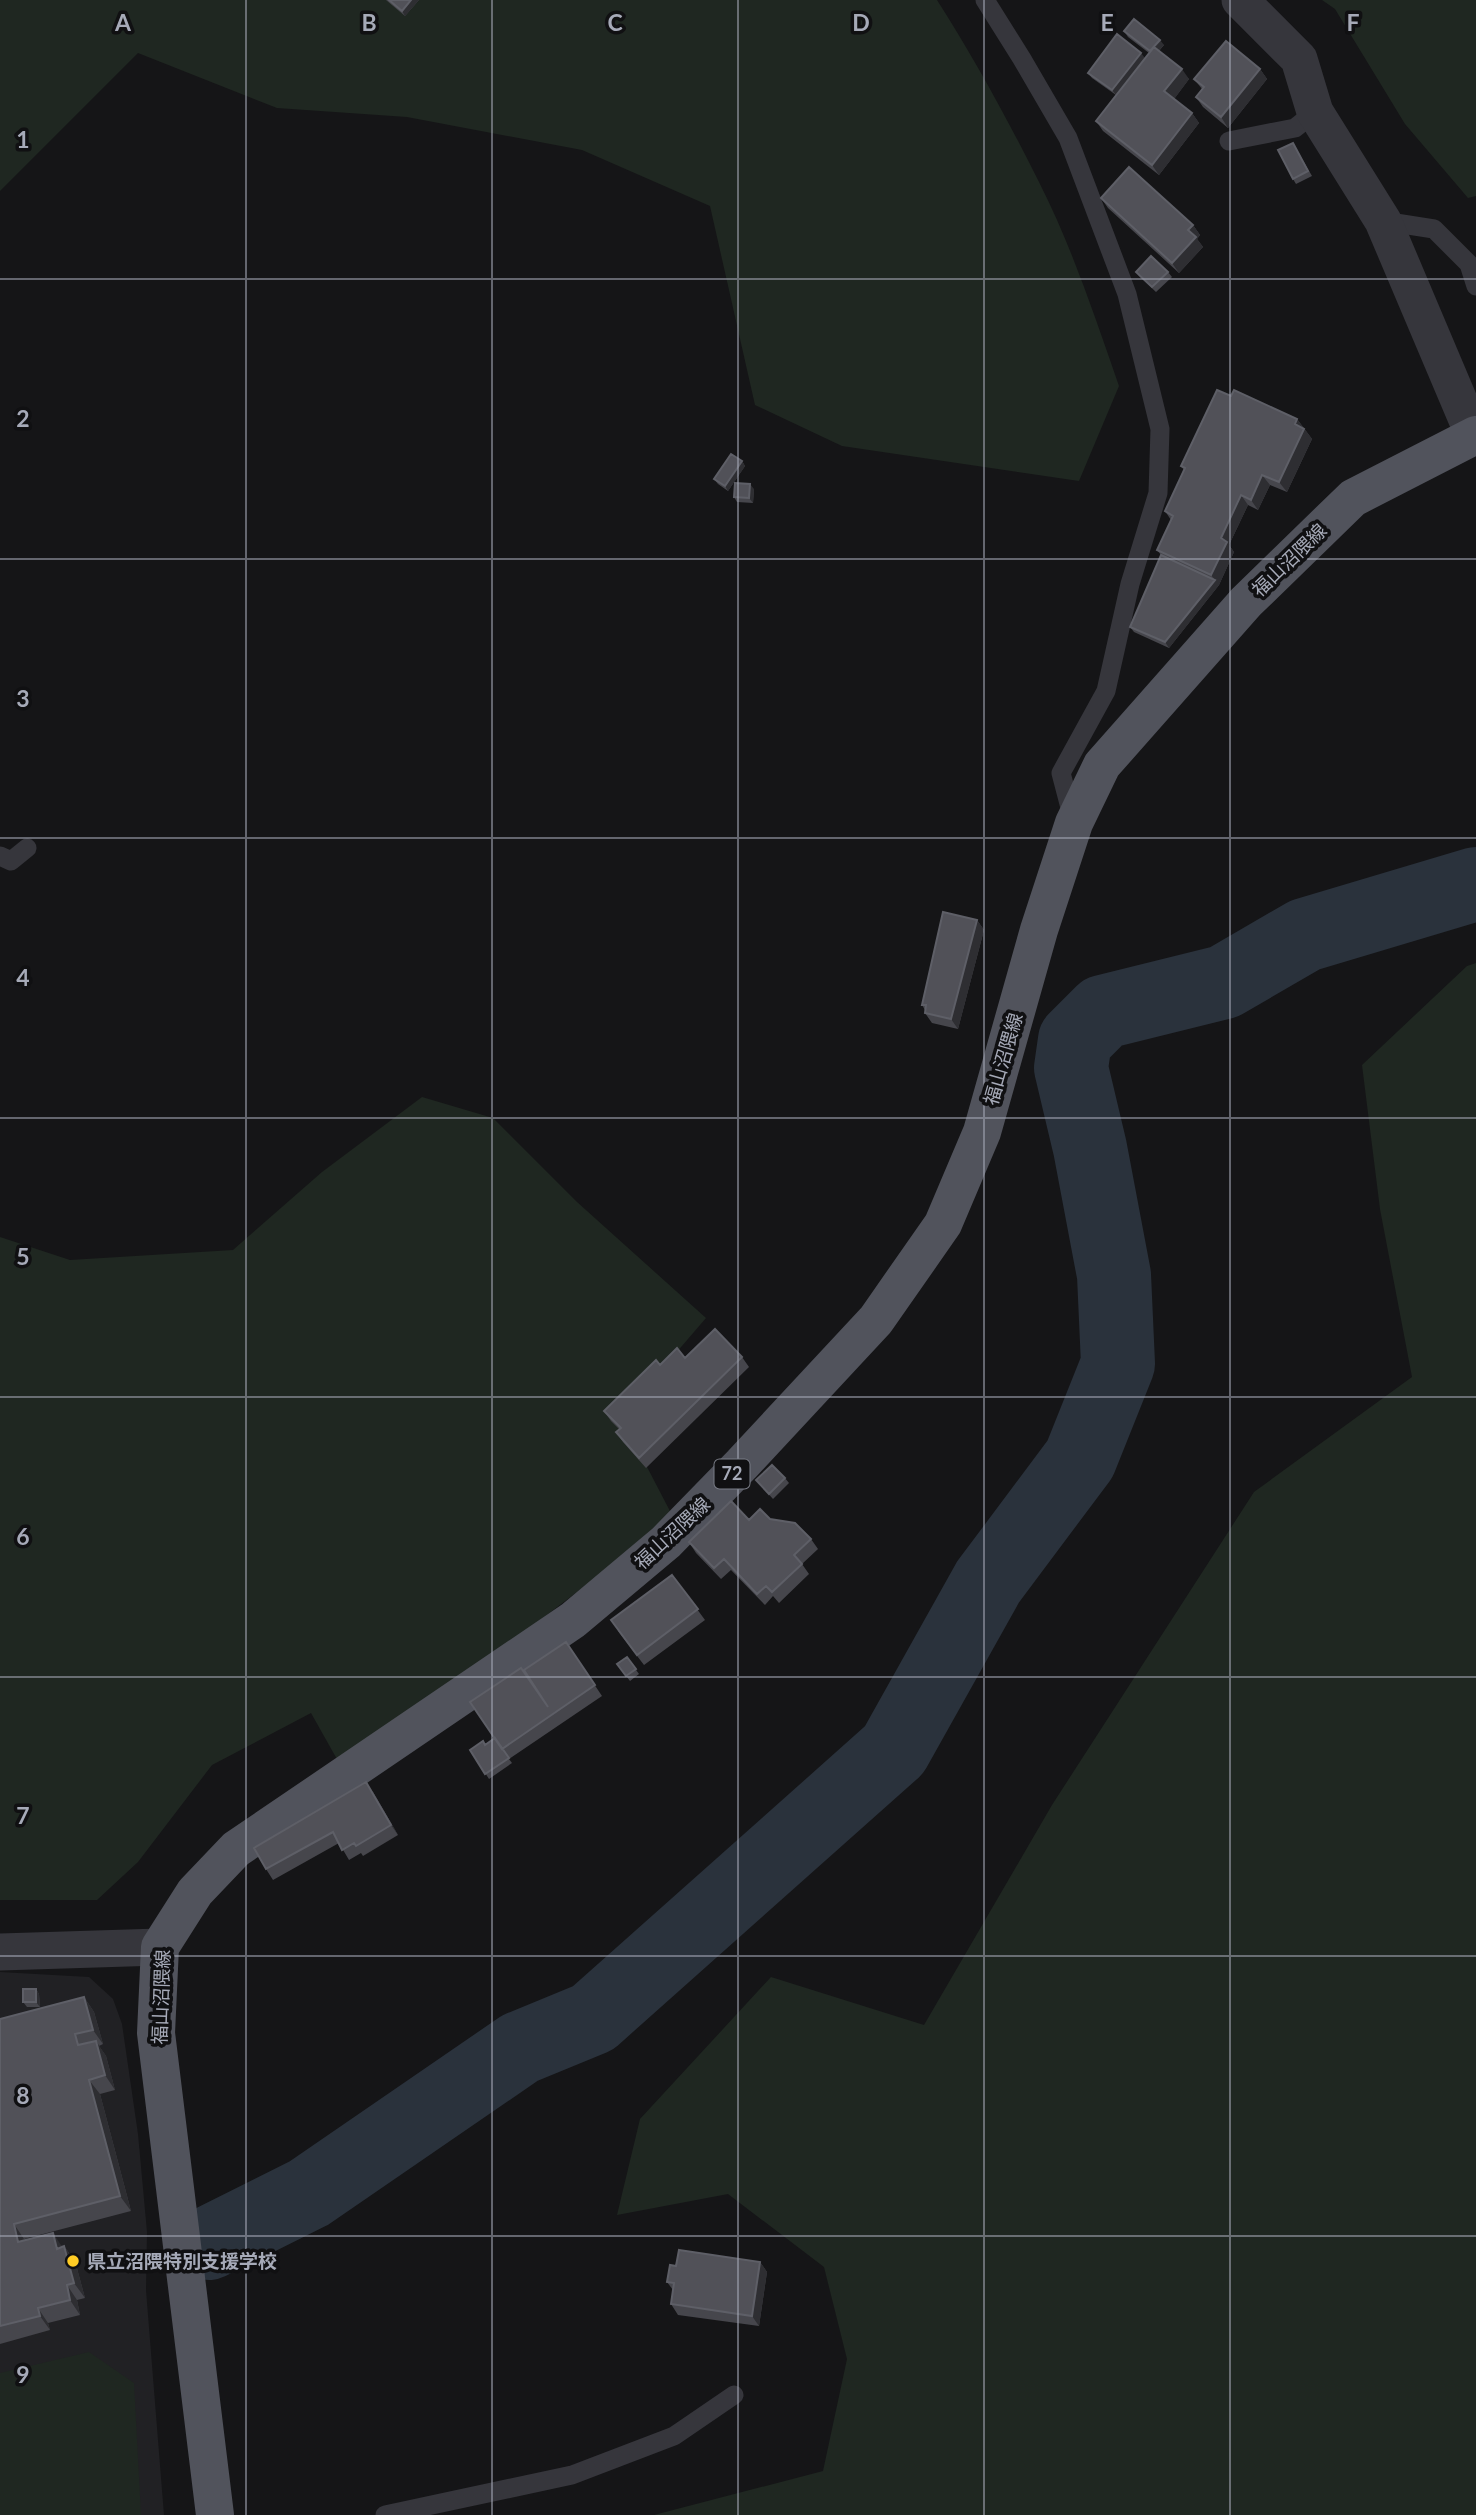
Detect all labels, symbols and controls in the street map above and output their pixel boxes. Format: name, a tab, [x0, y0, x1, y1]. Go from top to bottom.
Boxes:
text: A	[114, 8, 132, 36]
text: B	[361, 8, 377, 36]
text: C	[607, 8, 623, 36]
text: D	[852, 8, 870, 36]
text: E	[1100, 8, 1114, 36]
text: F	[1346, 8, 1360, 36]
text: 1	[16, 125, 30, 153]
text: 2	[16, 404, 30, 432]
street label: 福山沼隈線	[1246, 518, 1331, 601]
text: 3	[16, 684, 30, 712]
text: 4	[16, 963, 30, 991]
street label: 福山沼隈線	[978, 1010, 1027, 1108]
text: 5	[16, 1242, 30, 1270]
road number: 72	[714, 1460, 750, 1489]
street label: 福山沼隈線	[629, 1492, 714, 1573]
text: 6	[16, 1522, 30, 1550]
text: 7	[16, 1801, 30, 1829]
street label: 福山沼隈線	[147, 1949, 174, 2045]
text: 8	[16, 2081, 30, 2109]
place label: 県立沼隈特別支援学校	[87, 2249, 277, 2272]
marker: 県立沼隈特別支援学校	[65, 2253, 81, 2269]
text: 9	[16, 2360, 30, 2388]

